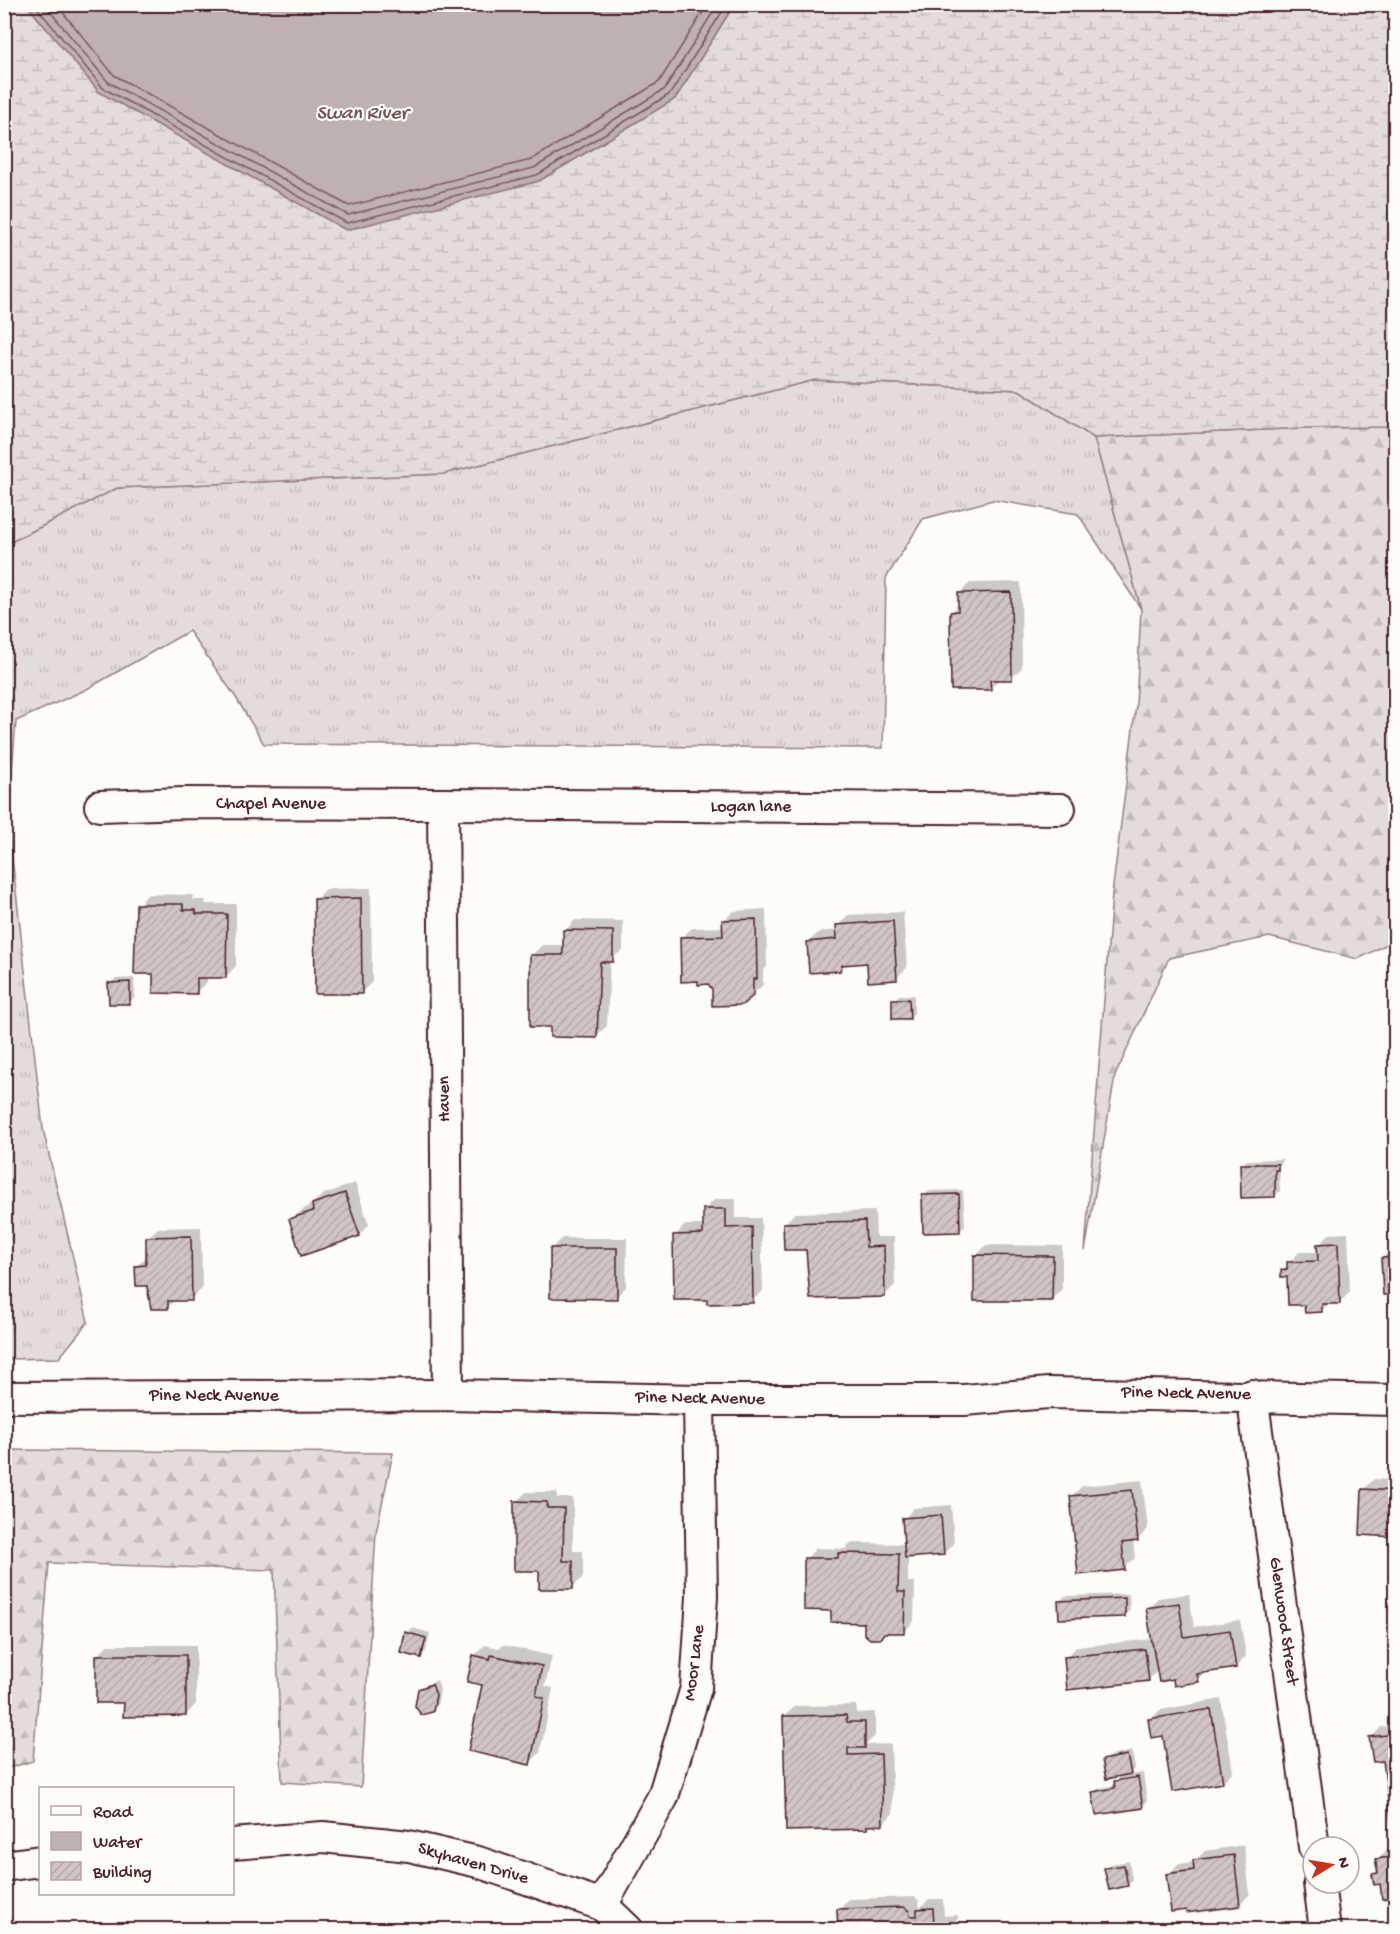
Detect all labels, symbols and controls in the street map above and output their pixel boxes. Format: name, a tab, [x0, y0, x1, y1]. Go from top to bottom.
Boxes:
water label: Swan River	[316, 103, 411, 126]
street label: Chapel Avenue	[216, 794, 327, 815]
street label: Logan lane	[711, 797, 792, 818]
street label: Haven	[434, 1075, 456, 1122]
street label: Pine Neck Avenue	[1120, 1382, 1252, 1406]
street label: Pine Neck Avenue	[148, 1386, 279, 1407]
street label: Pine Neck Avenue	[634, 1387, 766, 1411]
street label: Glenwood Street	[1264, 1556, 1303, 1688]
street label: Moor Lane	[680, 1623, 710, 1702]
legend	[39, 1787, 234, 1895]
text: Road	[93, 1803, 134, 1824]
text: Water	[93, 1833, 143, 1854]
north arrow	[1301, 1835, 1361, 1895]
street label: Skyhaven Drive	[415, 1838, 531, 1890]
text: N	[1332, 1856, 1353, 1870]
text: Building	[92, 1863, 152, 1884]

